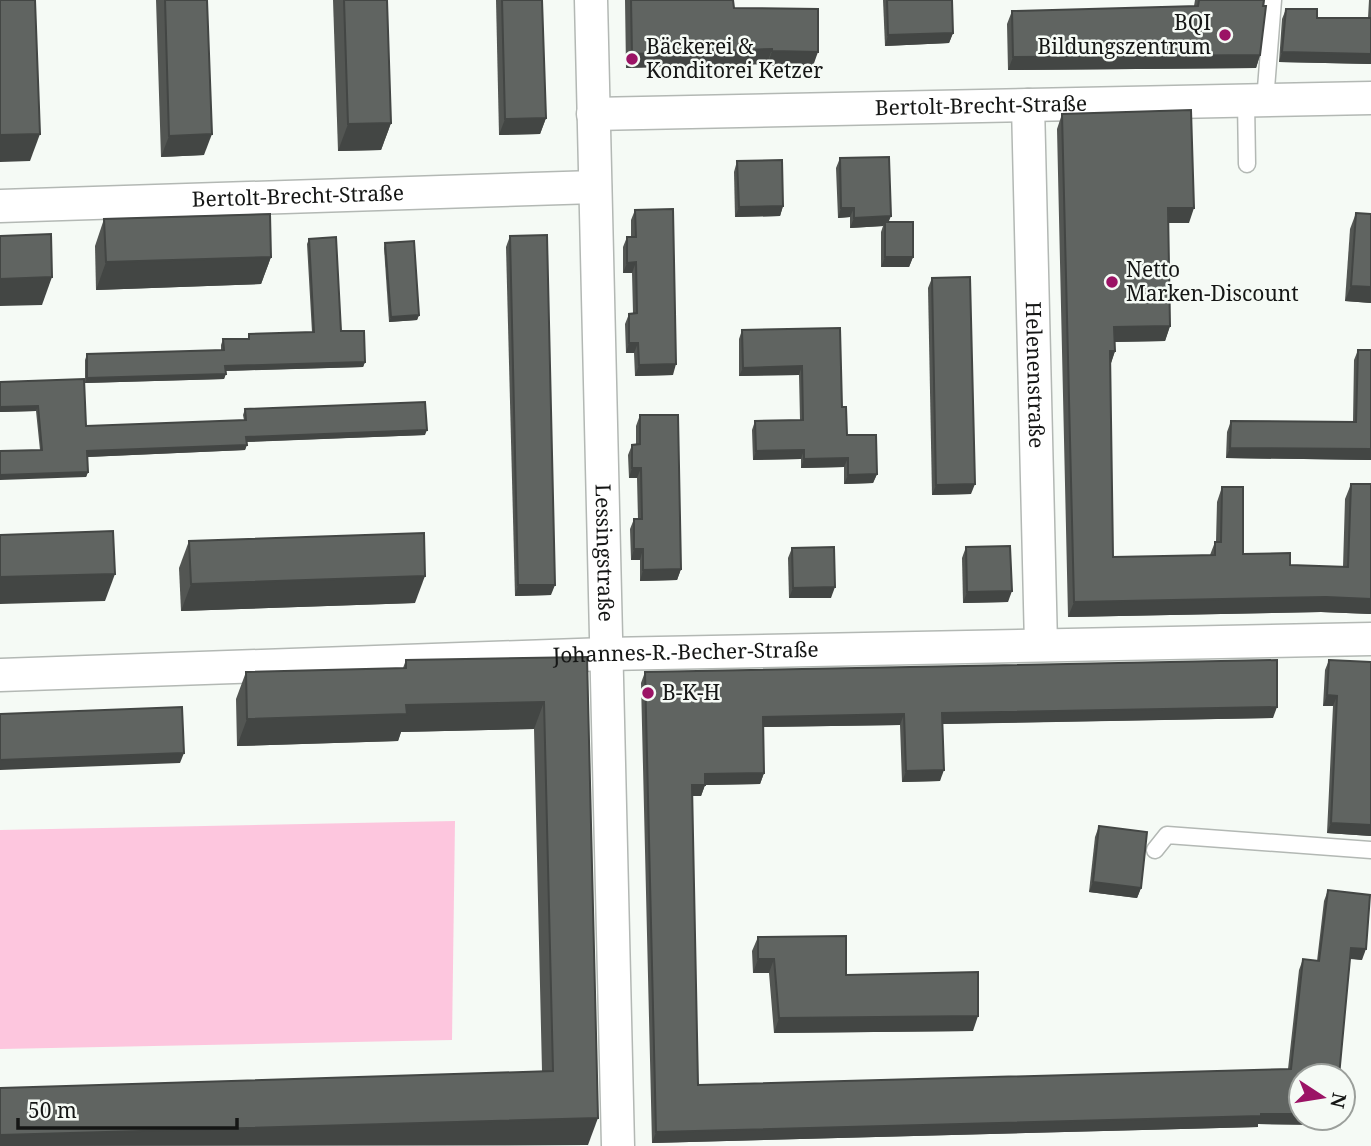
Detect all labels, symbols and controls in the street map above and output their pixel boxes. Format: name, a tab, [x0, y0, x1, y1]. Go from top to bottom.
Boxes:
place label: BQI Bildungszentrum	[1038, 8, 1211, 60]
marker: BQI Bildungszentrum	[1217, 27, 1233, 43]
place label: Bäckerei & Konditorei Ketzer	[646, 32, 823, 84]
marker: Bäckerei & Konditorei Ketzer	[624, 51, 640, 67]
street label: Bertolt-Brecht-Straße	[874, 89, 1087, 121]
street label: Bertolt-Brecht-Straße	[191, 178, 404, 213]
place label: Netto Marken-Discount	[1126, 255, 1299, 307]
marker: Netto Marken-Discount	[1104, 274, 1120, 290]
street label: Helenenstraße	[1020, 301, 1051, 449]
street label: Lessingstraße	[589, 484, 621, 622]
street label: Johannes-R.-Becher-Straße	[551, 635, 819, 669]
place label: B-K-H	[662, 678, 720, 706]
marker: B-K-H	[640, 685, 656, 701]
north arrow	[1287, 1062, 1357, 1132]
scale bar	[18, 1086, 236, 1130]
text: N	[1324, 1091, 1353, 1111]
text: 50 m	[28, 1096, 77, 1124]

